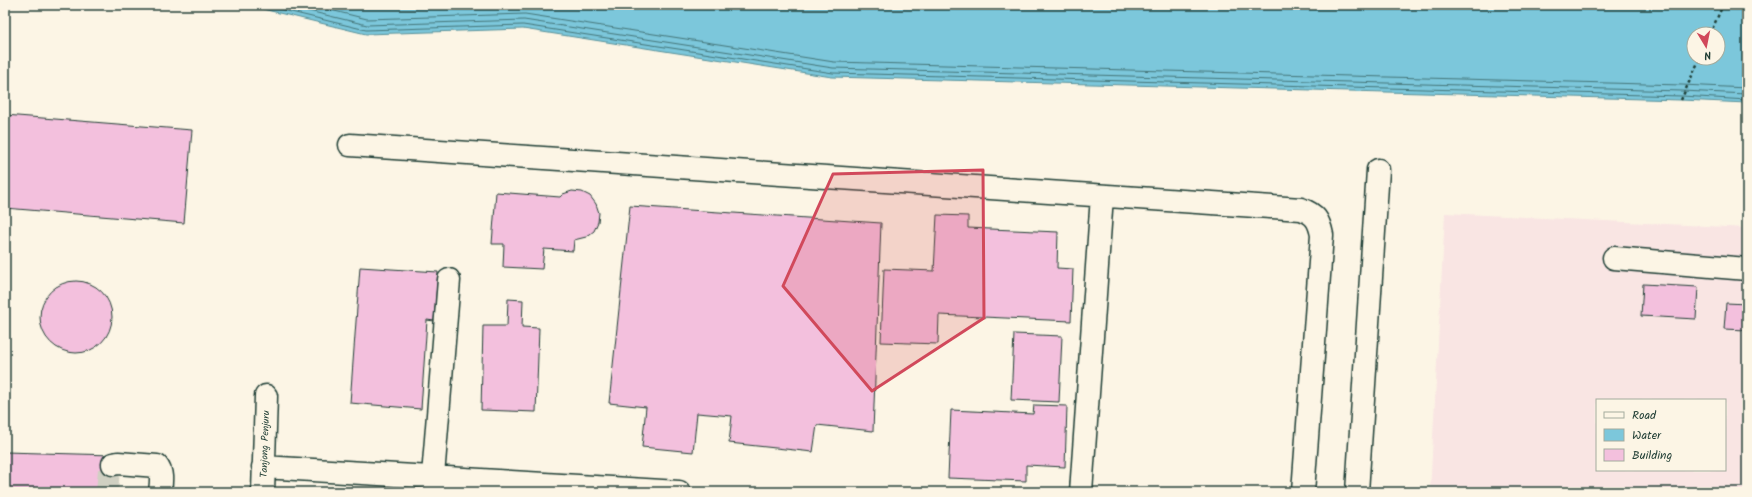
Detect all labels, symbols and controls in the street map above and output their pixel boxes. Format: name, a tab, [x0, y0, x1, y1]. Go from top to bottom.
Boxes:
north arrow	[1686, 26, 1726, 66]
text: N	[1703, 45, 1713, 64]
legend	[1596, 399, 1726, 471]
text: Road	[1632, 406, 1657, 425]
street label: Tanjong Penjuru	[256, 410, 274, 478]
text: Water	[1632, 426, 1662, 445]
text: Building	[1632, 446, 1672, 465]

